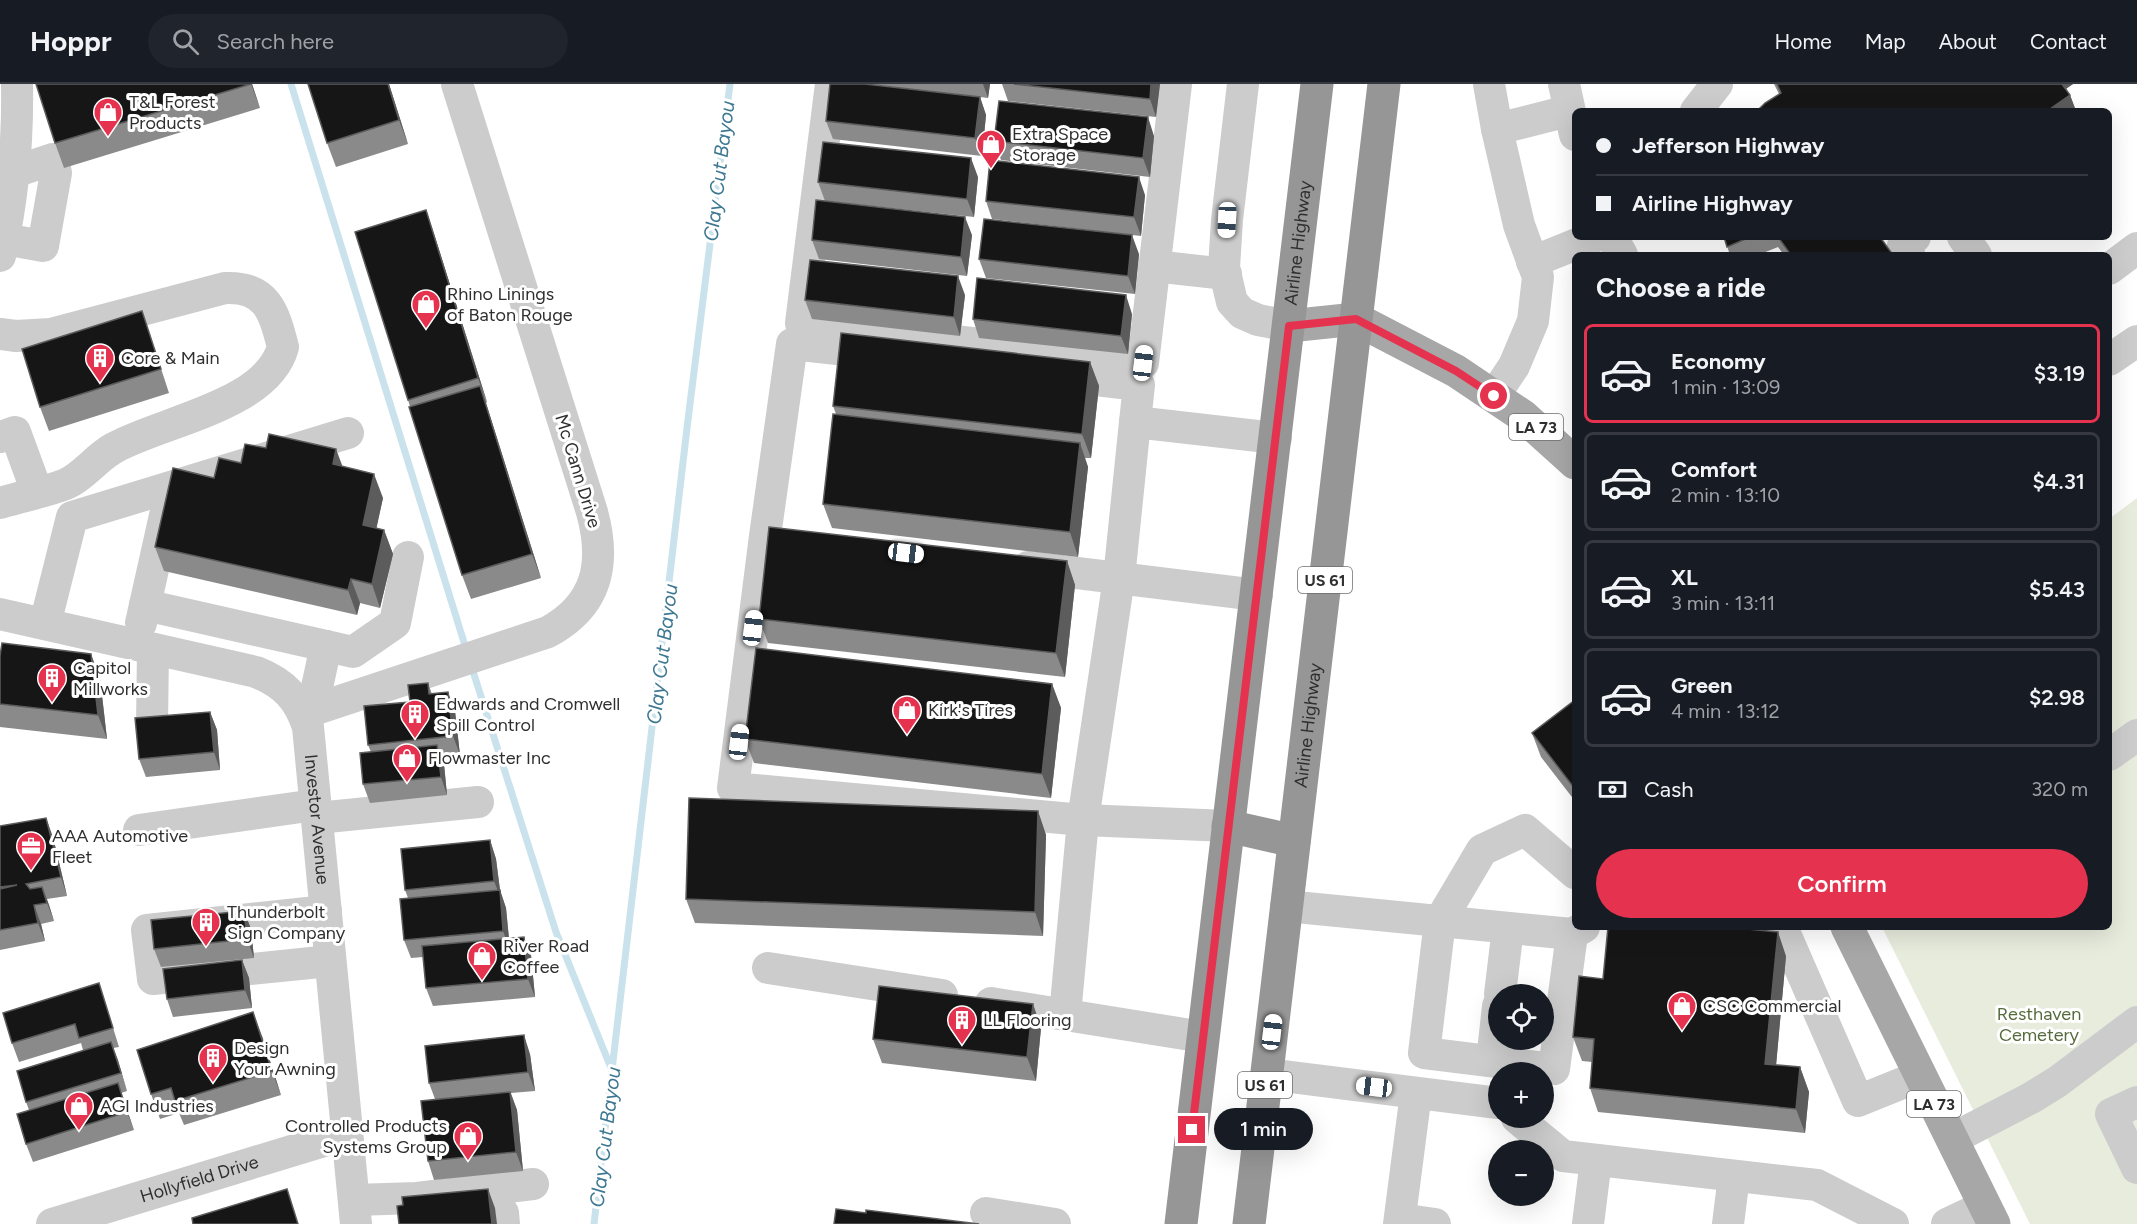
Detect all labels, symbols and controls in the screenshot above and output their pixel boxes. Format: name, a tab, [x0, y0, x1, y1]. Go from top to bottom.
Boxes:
search box	[148, 14, 568, 68]
text: Hoppr	[30, 24, 112, 58]
icon: search	[169, 25, 202, 58]
text: Search here	[217, 28, 334, 55]
text: Home	[1775, 29, 1832, 54]
text: Map	[1865, 29, 1906, 54]
text: About	[1939, 29, 1997, 54]
text: Contact	[2030, 29, 2107, 54]
place label: T&L Forest Products	[129, 91, 216, 134]
shop icon: T&L Forest Products	[92, 96, 124, 138]
water label: Clay Cut Bayou	[698, 99, 740, 243]
place label: Extra Space Storage	[1012, 123, 1108, 166]
shop icon: Extra Space Storage	[975, 128, 1007, 170]
text: Jefferson Highway	[1632, 132, 1824, 159]
street label: Airline Highway	[1280, 179, 1316, 307]
text: Airline Highway	[1632, 190, 1793, 217]
car	[1217, 202, 1237, 238]
text: Choose a ride	[1596, 271, 1765, 304]
place label: Rhino Linings of Baton Rouge	[447, 283, 573, 326]
shop icon: Rhino Linings of Baton Rouge	[410, 288, 442, 330]
building icon: Core & Main	[84, 342, 116, 384]
car	[1132, 344, 1154, 382]
place label: Core & Main	[121, 347, 219, 369]
icon: car	[1599, 347, 1653, 401]
text: Economy	[1671, 348, 1766, 375]
text: $3.19	[2034, 360, 2085, 387]
text: 1 min · 13:09	[1671, 375, 1780, 399]
route start	[1480, 382, 1507, 409]
street label: Mc Cann Drive	[550, 411, 606, 531]
road number: LA 73	[1509, 414, 1563, 440]
icon: car	[1599, 455, 1653, 509]
text: Comfort	[1671, 456, 1757, 483]
text: $4.31	[2032, 468, 2085, 495]
text: 2 min · 13:10	[1671, 483, 1780, 507]
car	[887, 542, 925, 564]
icon: car	[1599, 563, 1653, 617]
text: XL	[1671, 564, 1698, 591]
road number: US 61	[1298, 567, 1352, 593]
text: $5.43	[2029, 576, 2085, 603]
water label: Clay Cut Bayou	[641, 582, 683, 726]
text: 3 min · 13:11	[1671, 591, 1775, 615]
car	[742, 609, 764, 647]
place label: Capitol Millworks	[73, 657, 148, 700]
street label: Airline Highway	[1290, 661, 1326, 789]
building icon: Capitol Millworks	[36, 662, 68, 704]
icon: car	[1599, 671, 1653, 725]
text: Green	[1671, 672, 1733, 699]
text: $2.98	[2029, 684, 2085, 711]
place label: Edwards and Cromwell Spill Control	[436, 693, 620, 736]
shop icon: Kirk's Tires	[891, 694, 923, 736]
building icon: Edwards and Cromwell Spill Control	[399, 698, 431, 740]
place label: Kirk's Tires	[928, 699, 1013, 721]
text: 4 min · 13:12	[1671, 699, 1780, 723]
car	[728, 723, 750, 761]
shop icon: Flowmaster Inc	[391, 742, 423, 784]
place label: Flowmaster Inc	[428, 747, 551, 769]
street label: Investor Avenue	[300, 753, 334, 886]
icon: cash	[1596, 773, 1629, 806]
text: Cash	[1644, 776, 1694, 803]
text: 320 m	[2031, 777, 2088, 801]
place label: AAA Automotive Fleet	[52, 825, 188, 868]
office icon: AAA Automotive Fleet	[15, 830, 47, 872]
button: Confirm	[1596, 849, 2088, 918]
place label: Thunderbolt Sign Company	[227, 901, 346, 944]
building icon: Thunderbolt Sign Company	[190, 906, 222, 948]
place label: River Road Coffee	[503, 935, 589, 978]
shop icon: River Road Coffee	[466, 940, 498, 982]
map controls	[1488, 984, 1554, 1206]
button: locate	[1488, 984, 1554, 1050]
shop icon: CSC Commercial	[1666, 990, 1698, 1032]
place label: CSC Commercial	[1703, 995, 1841, 1017]
park label: Resthaven Cemetery	[1997, 1003, 2081, 1046]
building icon: LL Flooring	[946, 1004, 978, 1046]
place label: LL Flooring	[983, 1009, 1072, 1031]
car	[1261, 1013, 1283, 1051]
place label: Design Your Awning	[234, 1037, 336, 1080]
building icon: Design Your Awning	[197, 1042, 229, 1084]
button: +	[1488, 1062, 1554, 1128]
water label: Clay Cut Bayou	[584, 1065, 626, 1209]
road number: US 61	[1238, 1072, 1292, 1098]
car	[1355, 1076, 1393, 1098]
shop icon: AGI Industries	[63, 1090, 95, 1132]
road number: LA 73	[1907, 1091, 1961, 1117]
place label: AGI Industries	[100, 1095, 214, 1117]
callout: 1 min	[1213, 1109, 1312, 1151]
place label: Controlled Products Systems Group	[285, 1115, 447, 1158]
route end	[1178, 1116, 1205, 1143]
text: 1 min	[1240, 1117, 1287, 1141]
shop icon: Controlled Products Systems Group	[452, 1120, 484, 1162]
button: −	[1488, 1140, 1554, 1206]
street label: Hollyfield Drive	[137, 1151, 261, 1207]

